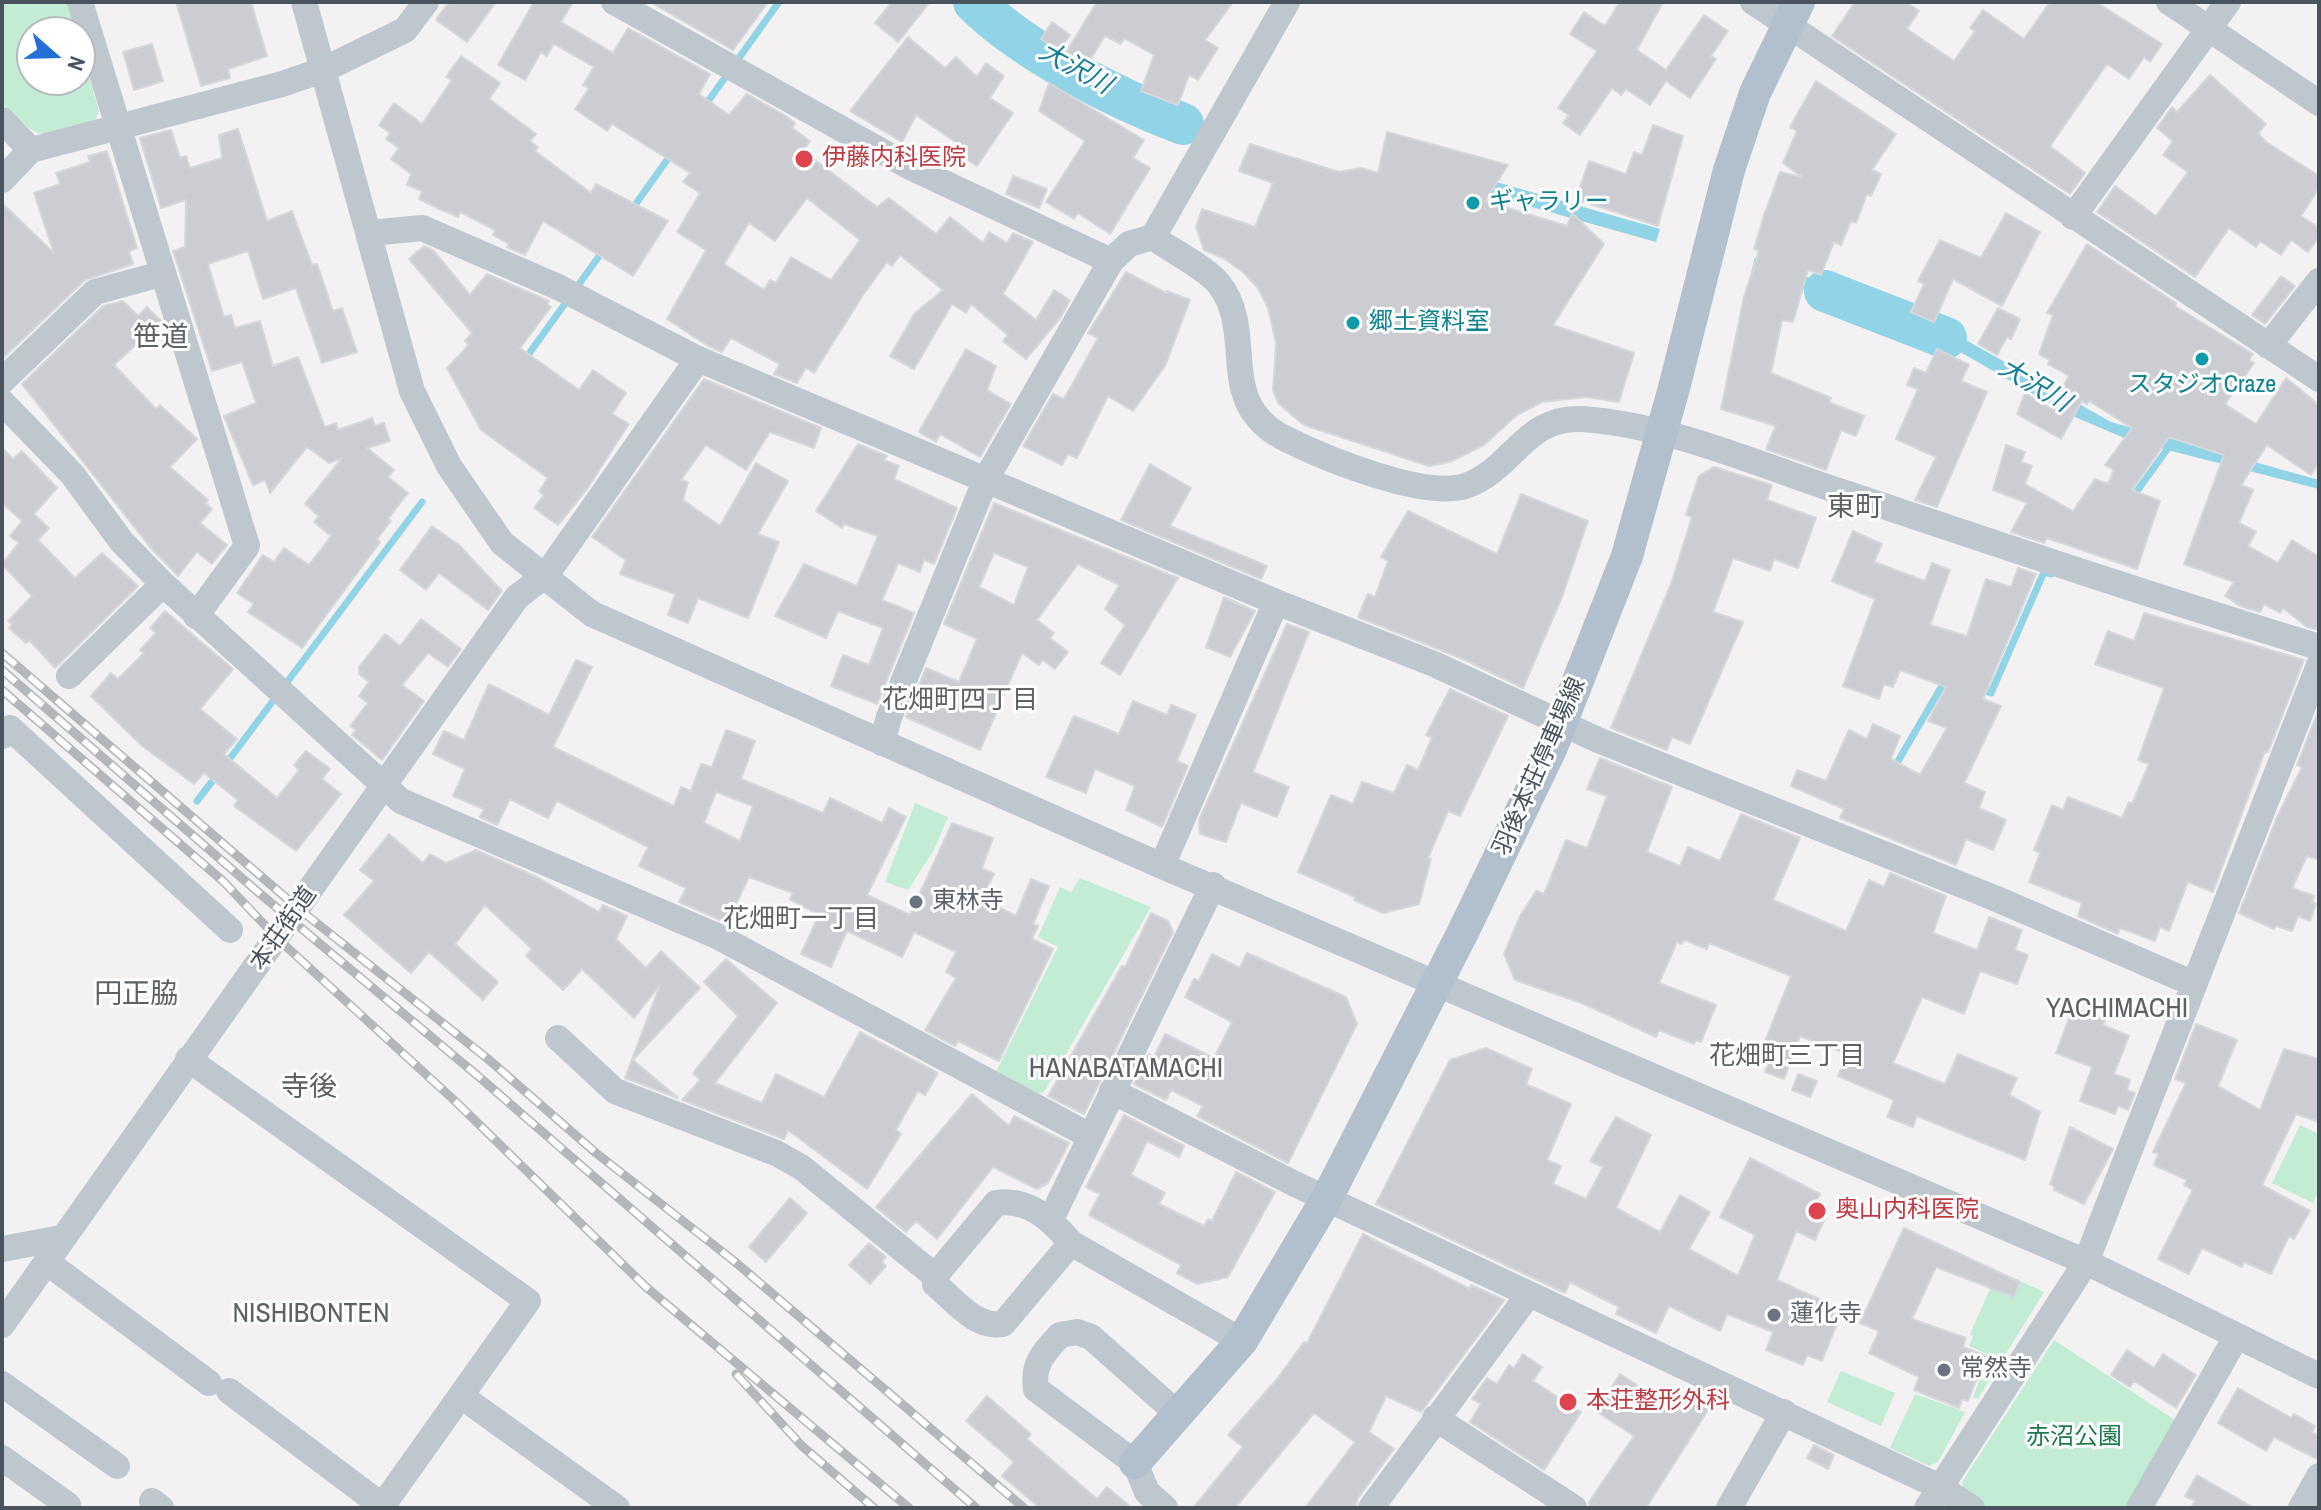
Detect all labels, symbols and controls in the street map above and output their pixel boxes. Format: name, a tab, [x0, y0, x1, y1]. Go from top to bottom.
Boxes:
north arrow	[16, 16, 96, 96]
water label: 大沢川	[1033, 36, 1117, 102]
text: N	[60, 52, 93, 75]
place label: 伊藤内科医院	[822, 145, 966, 173]
marker: 伊藤内科医院	[793, 148, 815, 170]
place label: ギャラリー	[1489, 189, 1609, 217]
marker: ギャラリー	[1464, 194, 1482, 212]
place label: 郷土資料室	[1369, 309, 1489, 337]
marker: 郷土資料室	[1344, 314, 1362, 332]
district label: 笹道	[133, 321, 189, 355]
marker: スタジオCraze	[2193, 350, 2211, 368]
water label: 大沢川	[1993, 353, 2075, 419]
place label: スタジオCraze	[2128, 372, 2276, 400]
district label: 東町	[1827, 491, 1883, 525]
street label: 羽後本荘停車場線	[1488, 673, 1592, 861]
district label: 花畑町四丁目	[882, 685, 1038, 717]
street label: 本荘街道	[245, 881, 323, 977]
place label: 東林寺	[932, 888, 1004, 916]
marker: 東林寺	[907, 893, 925, 911]
district label: 花畑町一丁目	[723, 904, 879, 936]
district label: 円正脇	[94, 978, 178, 1012]
district label: YACHIMACHI	[2036, 992, 2198, 1026]
district label: 花畑町三丁目	[1709, 1041, 1865, 1073]
district label: HANABATAMACHI	[1016, 1052, 1236, 1086]
district label: 寺後	[281, 1071, 337, 1105]
place label: 奥山内科医院	[1835, 1197, 1979, 1225]
marker: 奥山内科医院	[1806, 1200, 1828, 1222]
district label: NISHIBONTEN	[222, 1297, 400, 1331]
place label: 蓮化寺	[1790, 1301, 1862, 1329]
marker: 蓮化寺	[1765, 1306, 1783, 1324]
place label: 常然寺	[1960, 1356, 2032, 1384]
marker: 常然寺	[1935, 1361, 1953, 1379]
place label: 本荘整形外科	[1586, 1388, 1730, 1416]
marker: 本荘整形外科	[1557, 1391, 1579, 1413]
park label: 赤沼公園	[2026, 1424, 2122, 1452]

